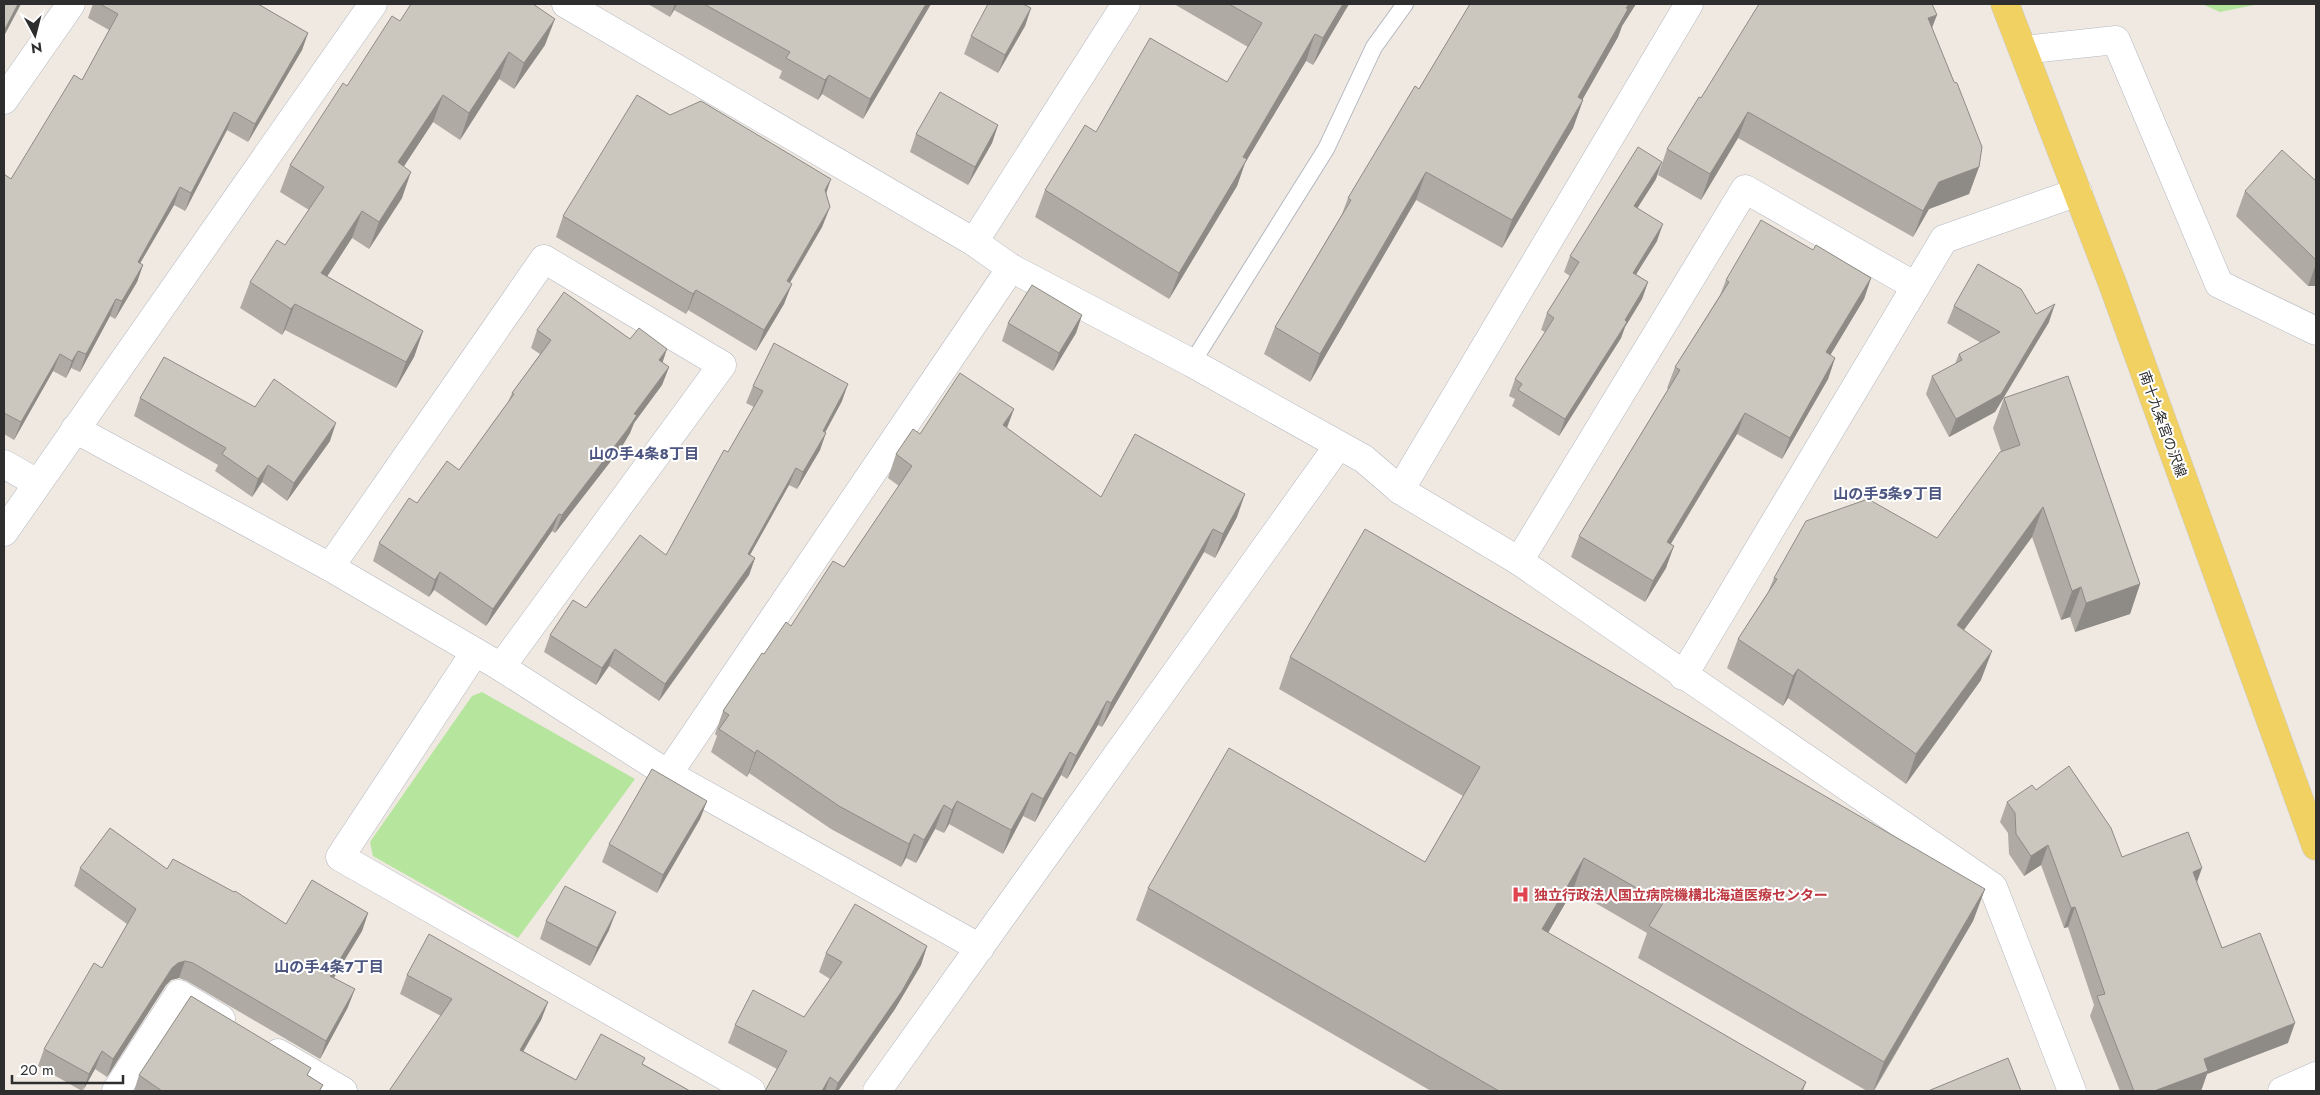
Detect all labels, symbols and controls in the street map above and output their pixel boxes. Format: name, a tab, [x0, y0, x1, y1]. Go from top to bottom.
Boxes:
north arrow	[10, 10, 60, 60]
text: N	[30, 37, 43, 59]
street label: 南十九条宮の沢線	[2134, 368, 2192, 480]
district label: 山の手4条8丁目	[589, 443, 699, 465]
district label: 山の手5条9丁目	[1833, 483, 1943, 505]
hospital icon: 独立行政法人国立病院機構北海道医療センター	[1510, 885, 1530, 905]
place label: 独立行政法人国立病院機構北海道医療センター	[1534, 885, 1828, 905]
district label: 山の手4条7丁目	[274, 956, 384, 978]
scale bar	[12, 1052, 124, 1084]
text: 20 m	[20, 1059, 54, 1081]

